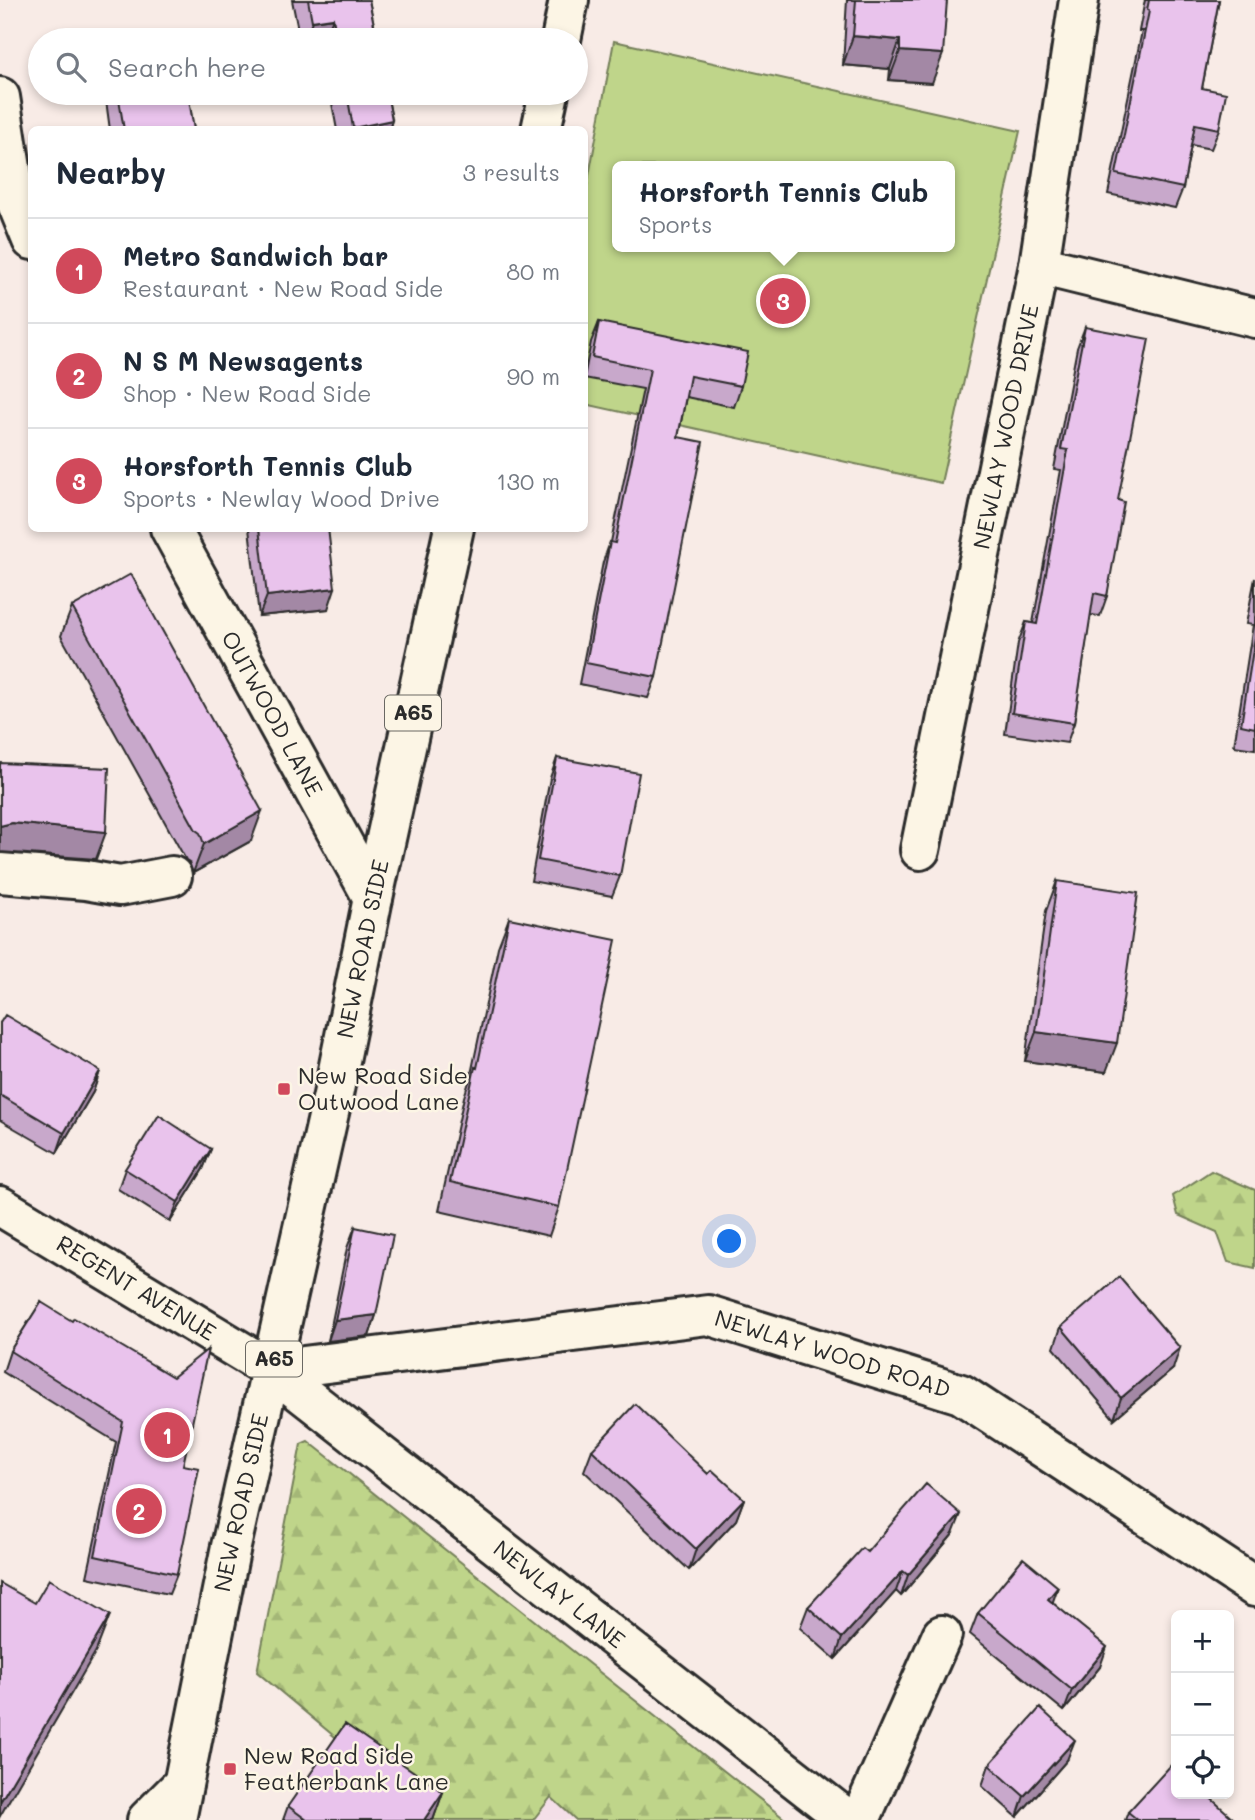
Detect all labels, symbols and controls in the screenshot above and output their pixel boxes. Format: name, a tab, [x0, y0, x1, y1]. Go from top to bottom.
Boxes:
search box	[28, 28, 588, 105]
icon: search	[52, 48, 90, 86]
text: Search here	[108, 50, 266, 84]
text: Nearby	[56, 152, 166, 192]
text: 3 results	[463, 157, 560, 187]
popup	[612, 161, 955, 252]
text: Horsforth Tennis Club	[639, 175, 928, 209]
text: Sports	[639, 209, 712, 239]
text: Metro Sandwich bar	[123, 239, 388, 273]
text: 1	[74, 256, 84, 286]
text: 80 m	[506, 256, 560, 286]
text: Restaurant · New Road Side	[123, 273, 444, 303]
pin: 3	[760, 275, 806, 327]
street label: NEWLAY WOOD DRIVE	[966, 301, 1045, 552]
text: N S M Newsagents	[123, 344, 363, 378]
text: 2	[73, 361, 85, 391]
text: 90 m	[507, 361, 560, 391]
text: Shop · New Road Side	[123, 378, 371, 408]
text: Horsforth Tennis Club	[123, 449, 413, 483]
text: 3	[72, 466, 86, 496]
text: 130 m	[496, 466, 560, 496]
text: Sports · Newlay Wood Drive	[123, 483, 440, 513]
street label: OUTWOOD LANE	[215, 625, 330, 801]
road number: A65	[385, 696, 441, 730]
street label: NEW ROAD SIDE	[329, 856, 395, 1041]
place label: New Road Side Outwood Lane	[298, 1060, 468, 1116]
marker: New Road Side Outwood Lane	[276, 1081, 292, 1097]
your location	[712, 1224, 746, 1258]
street label: REGENT AVENUE	[51, 1228, 222, 1347]
street label: NEWLAY WOOD ROAD	[711, 1302, 954, 1404]
road number: A65	[246, 1342, 302, 1376]
pin: 1	[144, 1409, 190, 1461]
street label: NEW ROAD SIDE	[206, 1410, 275, 1594]
pin: 2	[116, 1485, 162, 1537]
street label: NEWLAY LANE	[488, 1533, 632, 1654]
map controls	[1171, 1610, 1234, 1799]
button: +	[1171, 1610, 1234, 1673]
button: −	[1171, 1673, 1234, 1736]
button: locate	[1171, 1736, 1234, 1799]
place label: New Road Side Featherbank Lane	[244, 1740, 449, 1796]
marker: New Road Side Featherbank Lane	[222, 1761, 238, 1777]

